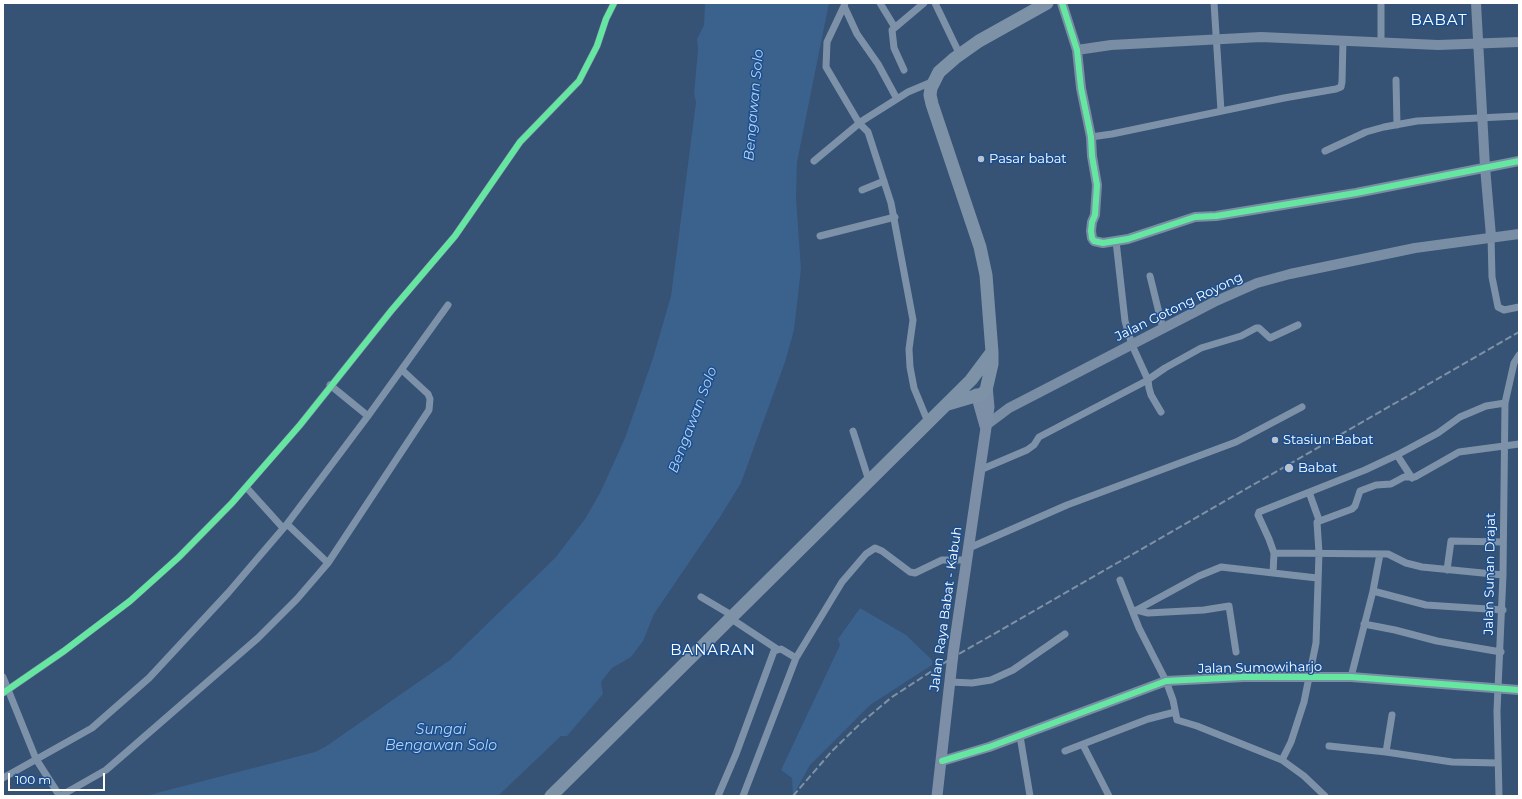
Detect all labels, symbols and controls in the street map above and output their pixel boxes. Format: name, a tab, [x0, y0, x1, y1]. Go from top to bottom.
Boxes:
district label: BABAT	[1410, 12, 1468, 30]
water label: Bengawan Solo	[741, 48, 767, 162]
place label: Pasar babat	[989, 151, 1067, 167]
marker: Pasar babat	[976, 154, 986, 164]
street label: Jalan Gotong Royong	[1113, 269, 1245, 345]
water label: Bengawan Solo	[665, 365, 721, 475]
place label: Stasiun Babat	[1283, 432, 1374, 448]
marker: Stasiun Babat	[1270, 435, 1280, 445]
place label: Babat	[1298, 460, 1337, 476]
marker: Babat	[1283, 462, 1295, 474]
street label: Jalan Sunan Drajat	[1481, 513, 1499, 635]
street label: Jalan Raya Babat - Kabuh	[927, 526, 965, 692]
district label: BANARAN	[670, 642, 756, 660]
street label: Jalan Sumowiharjo	[1198, 659, 1322, 677]
water label: Sungai Bengawan Solo	[385, 722, 497, 754]
scale bar	[10, 765, 107, 791]
text: 100 m	[15, 772, 51, 787]

